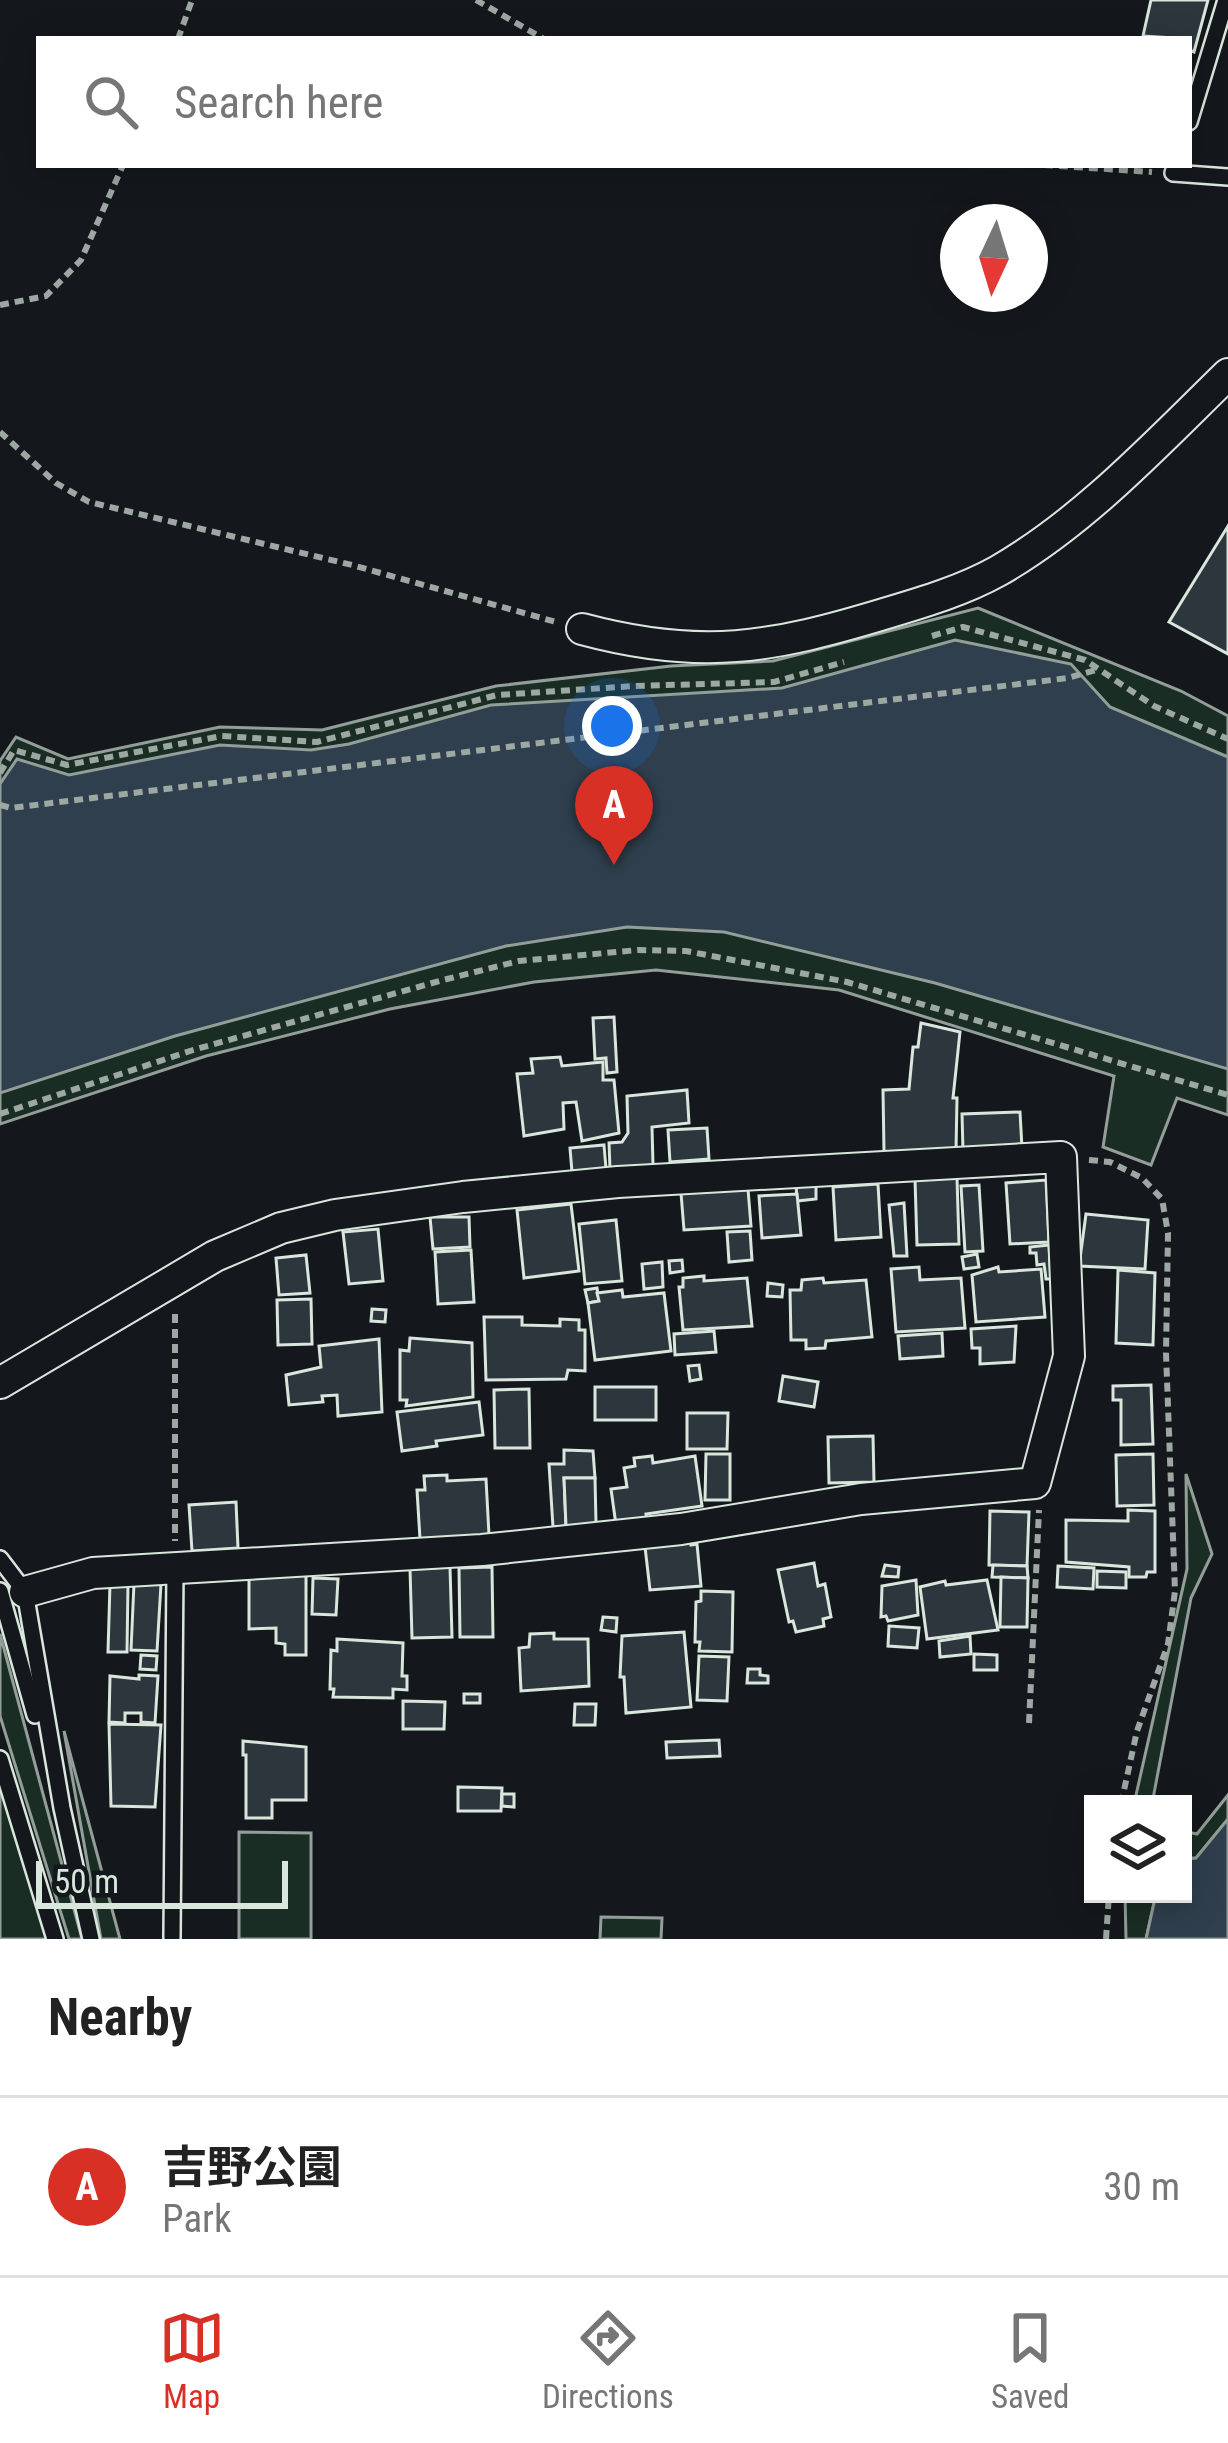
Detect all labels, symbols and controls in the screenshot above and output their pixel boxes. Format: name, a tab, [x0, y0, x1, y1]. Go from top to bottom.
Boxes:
search box	[36, 36, 1192, 168]
icon: search	[78, 69, 144, 135]
text: Search here	[174, 76, 383, 129]
north arrow	[940, 204, 1048, 312]
your location	[582, 696, 642, 756]
pin: A	[575, 766, 653, 865]
map controls	[1084, 1795, 1192, 1903]
button: layers	[1084, 1795, 1192, 1903]
scale bar	[36, 1855, 288, 1908]
text: 50 m	[54, 1862, 119, 1901]
text: Nearby	[48, 1988, 192, 2047]
text: 吉野公園	[162, 2141, 342, 2194]
text: A	[75, 2164, 99, 2210]
text: 30 m	[1103, 2164, 1180, 2210]
text: Park	[162, 2196, 232, 2242]
tab: Map	[159, 2305, 225, 2416]
tab: Directions	[542, 2305, 674, 2416]
tab: Saved	[991, 2305, 1069, 2416]

